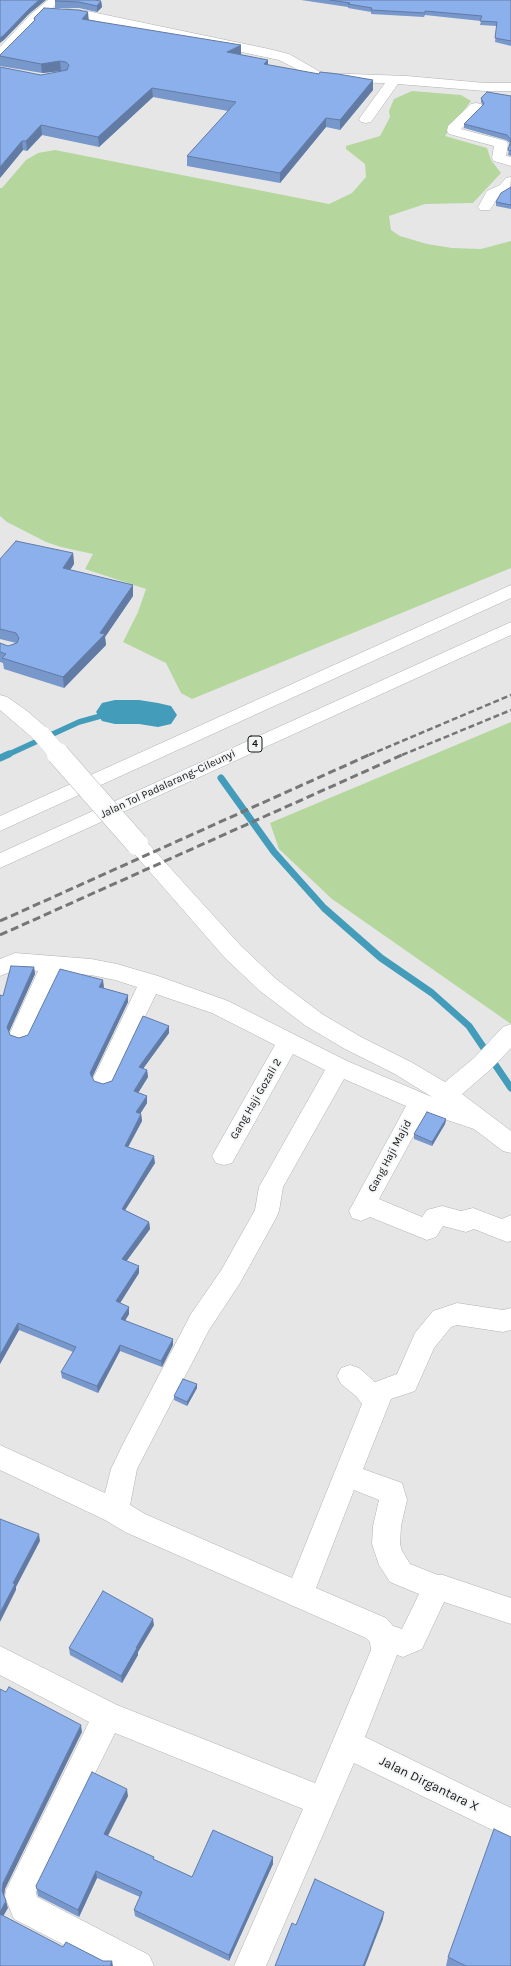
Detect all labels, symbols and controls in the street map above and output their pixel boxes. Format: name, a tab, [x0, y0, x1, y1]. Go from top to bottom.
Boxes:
road number: 4	[248, 736, 262, 752]
street label: Jalan Tol Padalarang–Cileunyi	[98, 747, 238, 821]
street label: Gang Haji Gozali 2	[228, 1056, 284, 1142]
street label: Gang Haji Majid	[365, 1118, 415, 1194]
street label: Jalan Dirgantara X	[377, 1753, 481, 1815]

